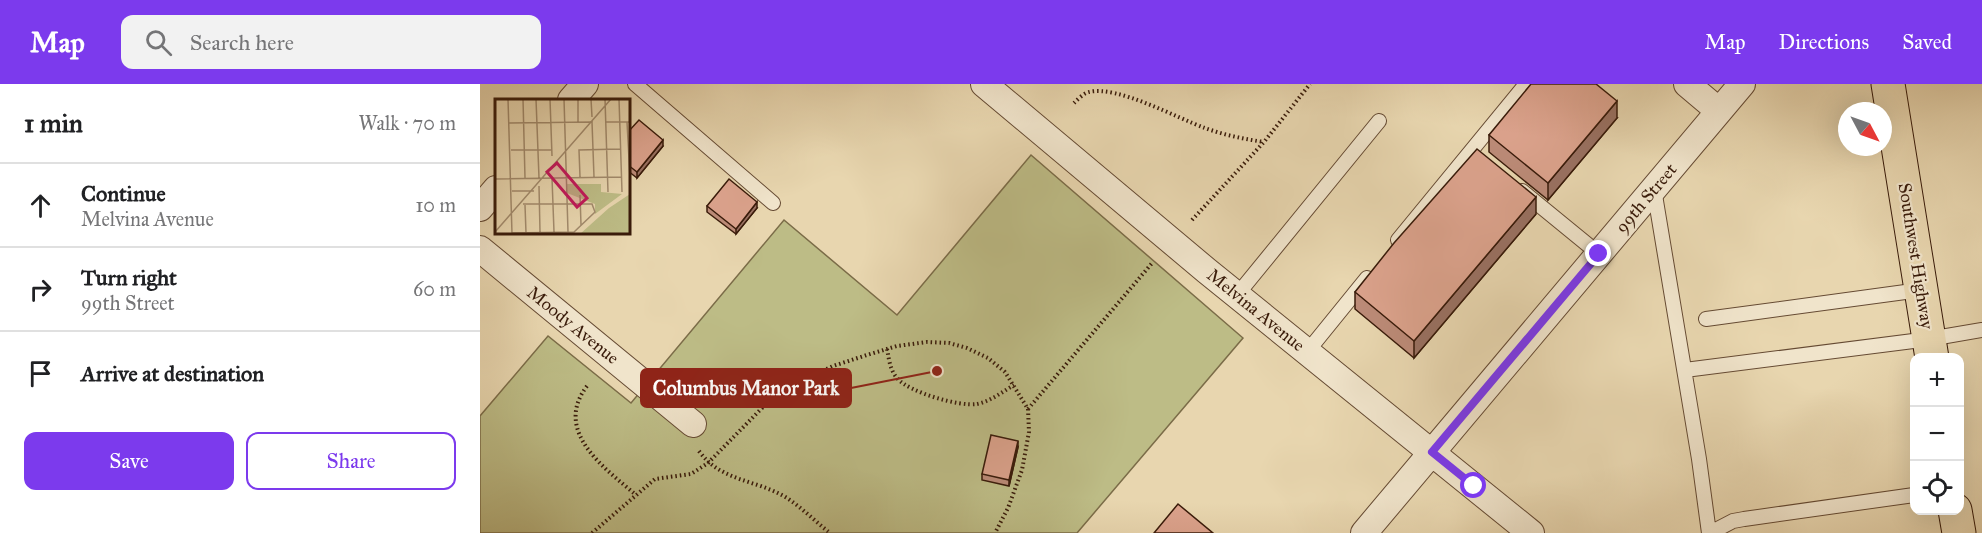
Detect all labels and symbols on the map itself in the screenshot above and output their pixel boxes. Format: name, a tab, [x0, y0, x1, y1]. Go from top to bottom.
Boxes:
inset map	[495, 99, 630, 234]
north arrow	[1838, 102, 1892, 156]
street label: 99th Street	[1610, 158, 1682, 237]
street label: Southwest Highway	[1893, 181, 1938, 331]
route end	[1585, 240, 1611, 266]
street label: Melvina Avenue	[1203, 264, 1309, 356]
street label: Moody Avenue	[523, 281, 623, 369]
callout: Columbus Manor Park	[641, 369, 851, 407]
text: Columbus Manor Park	[653, 376, 840, 400]
route start	[1460, 472, 1486, 498]

